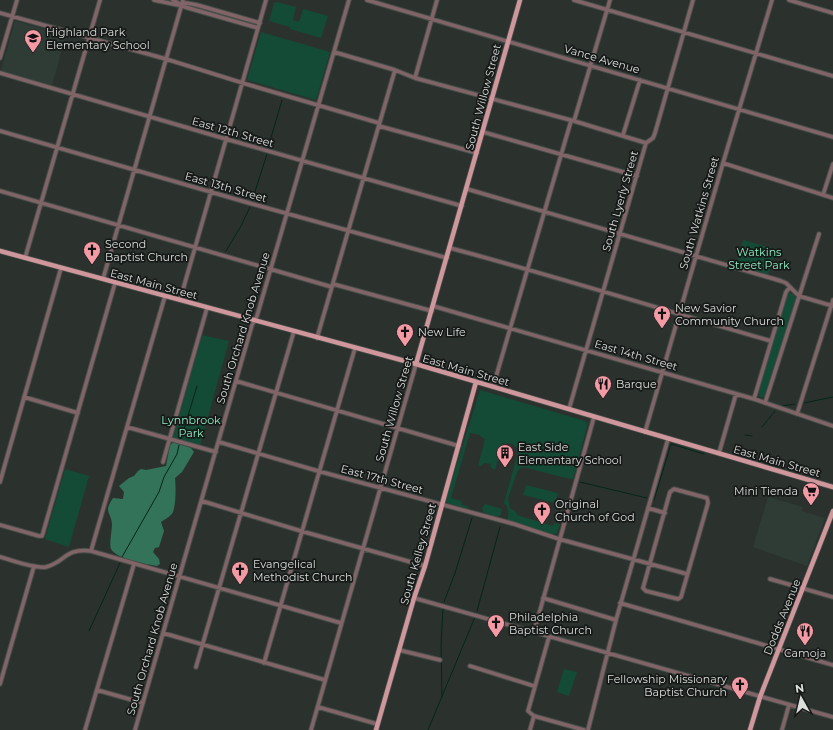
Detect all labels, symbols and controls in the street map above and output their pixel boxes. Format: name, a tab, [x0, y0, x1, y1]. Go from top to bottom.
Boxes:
place label: Highland Park Elementary School	[46, 25, 150, 52]
school or university icon: Highland Park Elementary School	[23, 28, 43, 53]
street label: South Willow Street	[462, 42, 504, 152]
street label: Vance Avenue	[563, 42, 642, 77]
street label: East 12th Street	[190, 114, 276, 151]
street label: South Lyerly Street	[599, 149, 641, 253]
street label: South Watkins Street	[676, 154, 722, 271]
street label: East 13th Street	[183, 169, 269, 206]
place label: Second Baptist Church	[105, 237, 188, 264]
church icon: Second Baptist Church	[82, 240, 102, 265]
park label: Watkins Street Park	[728, 245, 790, 272]
street label: South Orchard Knob Avenue	[213, 250, 273, 406]
street label: East Main Street	[109, 266, 200, 303]
place label: New Savior Community Church	[675, 301, 784, 328]
church icon: New Savior Community Church	[652, 304, 672, 329]
church icon: New Life	[395, 322, 415, 347]
place label: New Life	[418, 325, 466, 339]
street label: East 14th Street	[593, 336, 680, 374]
street label: East Main Street	[421, 351, 512, 389]
street label: South Willow Street	[372, 354, 416, 463]
restaurant icon: Barque	[593, 374, 613, 399]
place label: Barque	[616, 377, 657, 391]
park label: Lynnbrook Park	[161, 413, 221, 440]
place label: East Side Elementary School	[518, 440, 622, 467]
street label: East Main Street	[732, 442, 823, 480]
building icon: East Side Elementary School	[495, 443, 515, 468]
street label: East 17th Street	[339, 461, 425, 497]
supermarket icon: Mini Tienda	[801, 481, 821, 506]
place label: Mini Tienda	[734, 484, 798, 498]
place label: Original Church of God	[555, 497, 635, 524]
church icon: Original Church of God	[532, 500, 552, 525]
street label: South Kelley Street	[397, 501, 439, 606]
place label: Evangelical Methodist Church	[253, 557, 353, 584]
church icon: Evangelical Methodist Church	[230, 560, 250, 585]
street label: South Orchard Knob Avenue	[124, 561, 181, 717]
street label: Dodds Avenue	[760, 577, 804, 657]
place label: Philadelphia Baptist Church	[509, 610, 592, 637]
church icon: Philadelphia Baptist Church	[486, 613, 506, 638]
restaurant icon: Camoja	[795, 621, 815, 646]
place label: Camoja	[784, 646, 826, 660]
place label: Fellowship Missionary Baptist Church	[607, 672, 727, 699]
church icon: Fellowship Missionary Baptist Church	[730, 675, 750, 700]
north arrow	[781, 678, 821, 718]
text: N	[794, 681, 805, 696]

